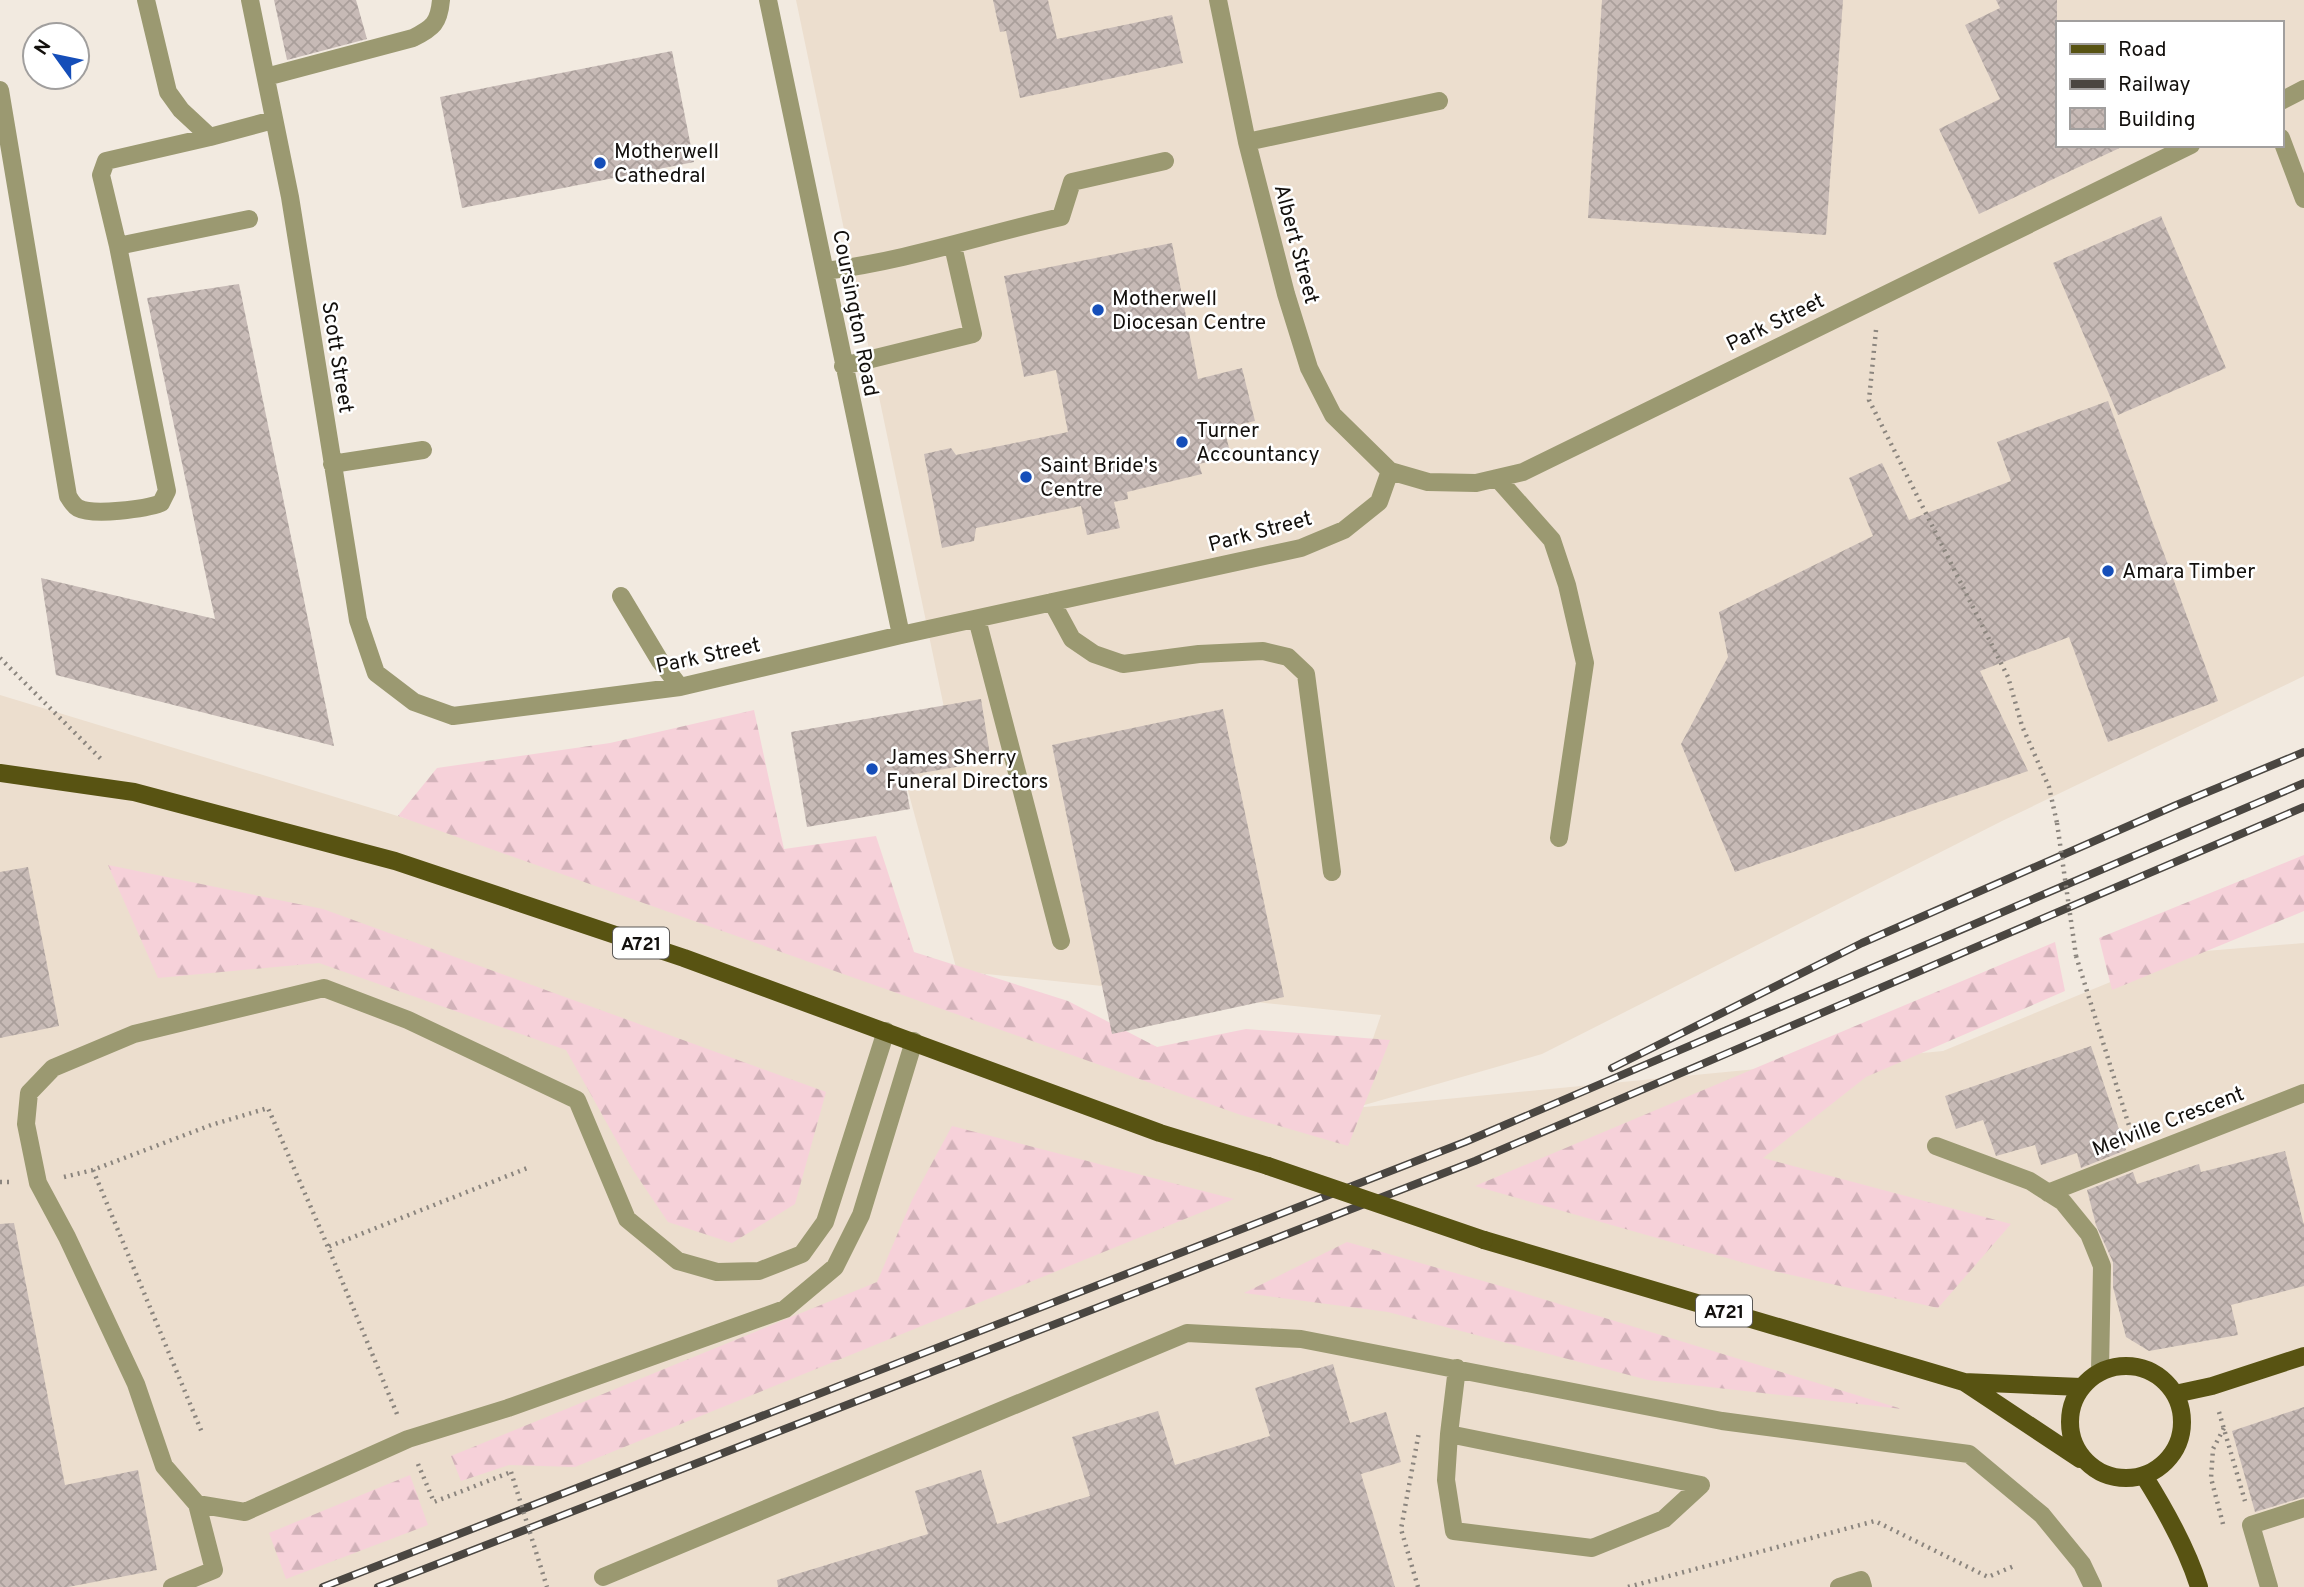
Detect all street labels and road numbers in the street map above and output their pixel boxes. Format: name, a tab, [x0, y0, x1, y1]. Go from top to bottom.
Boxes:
street label: Albert Street	[1267, 182, 1324, 307]
street label: Coursington Road	[825, 228, 884, 399]
street label: Park Street	[1722, 288, 1829, 359]
street label: Scott Street	[314, 299, 359, 415]
street label: Park Street	[1206, 506, 1315, 559]
street label: Park Street	[654, 632, 763, 681]
road number: A721	[613, 928, 669, 959]
street label: Melville Crescent	[2089, 1081, 2248, 1164]
road number: A721	[1696, 1296, 1752, 1326]

